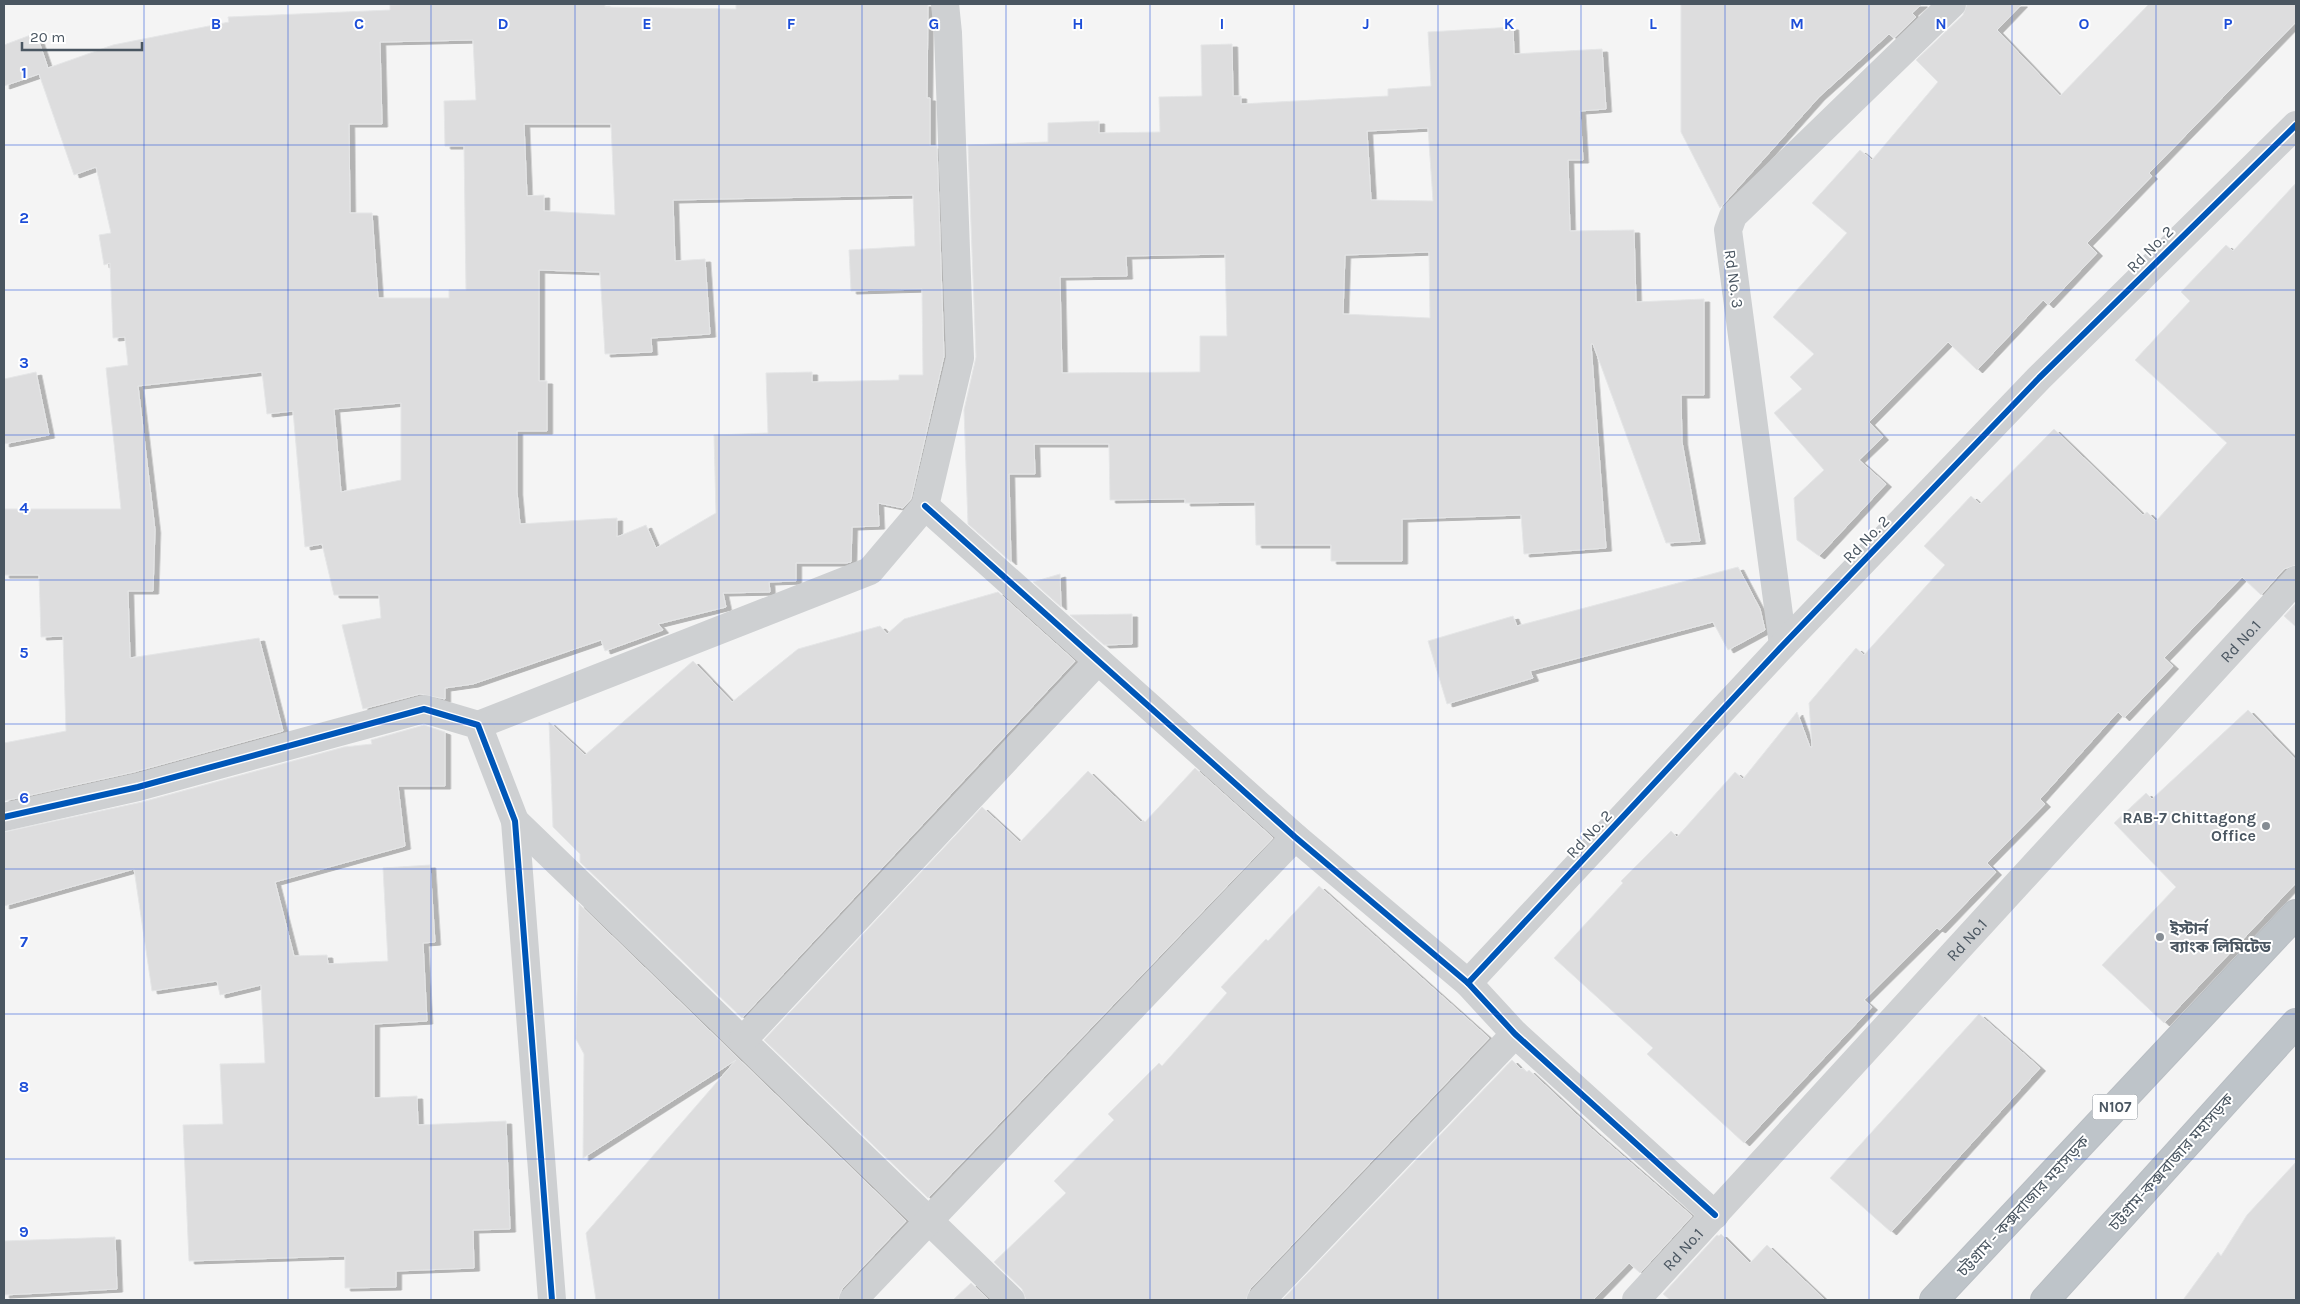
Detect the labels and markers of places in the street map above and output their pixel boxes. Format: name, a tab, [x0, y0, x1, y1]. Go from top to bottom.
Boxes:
place label: RAB-7 Chittagong Office	[2122, 808, 2256, 845]
marker: RAB-7 Chittagong Office	[2260, 820, 2272, 832]
place label: ইস্টার্ন ব্যাংক লিমিটেড	[2169, 918, 2271, 956]
marker: ইস্টার্ন ব্যাংক লিমিটেড	[2154, 931, 2166, 943]

